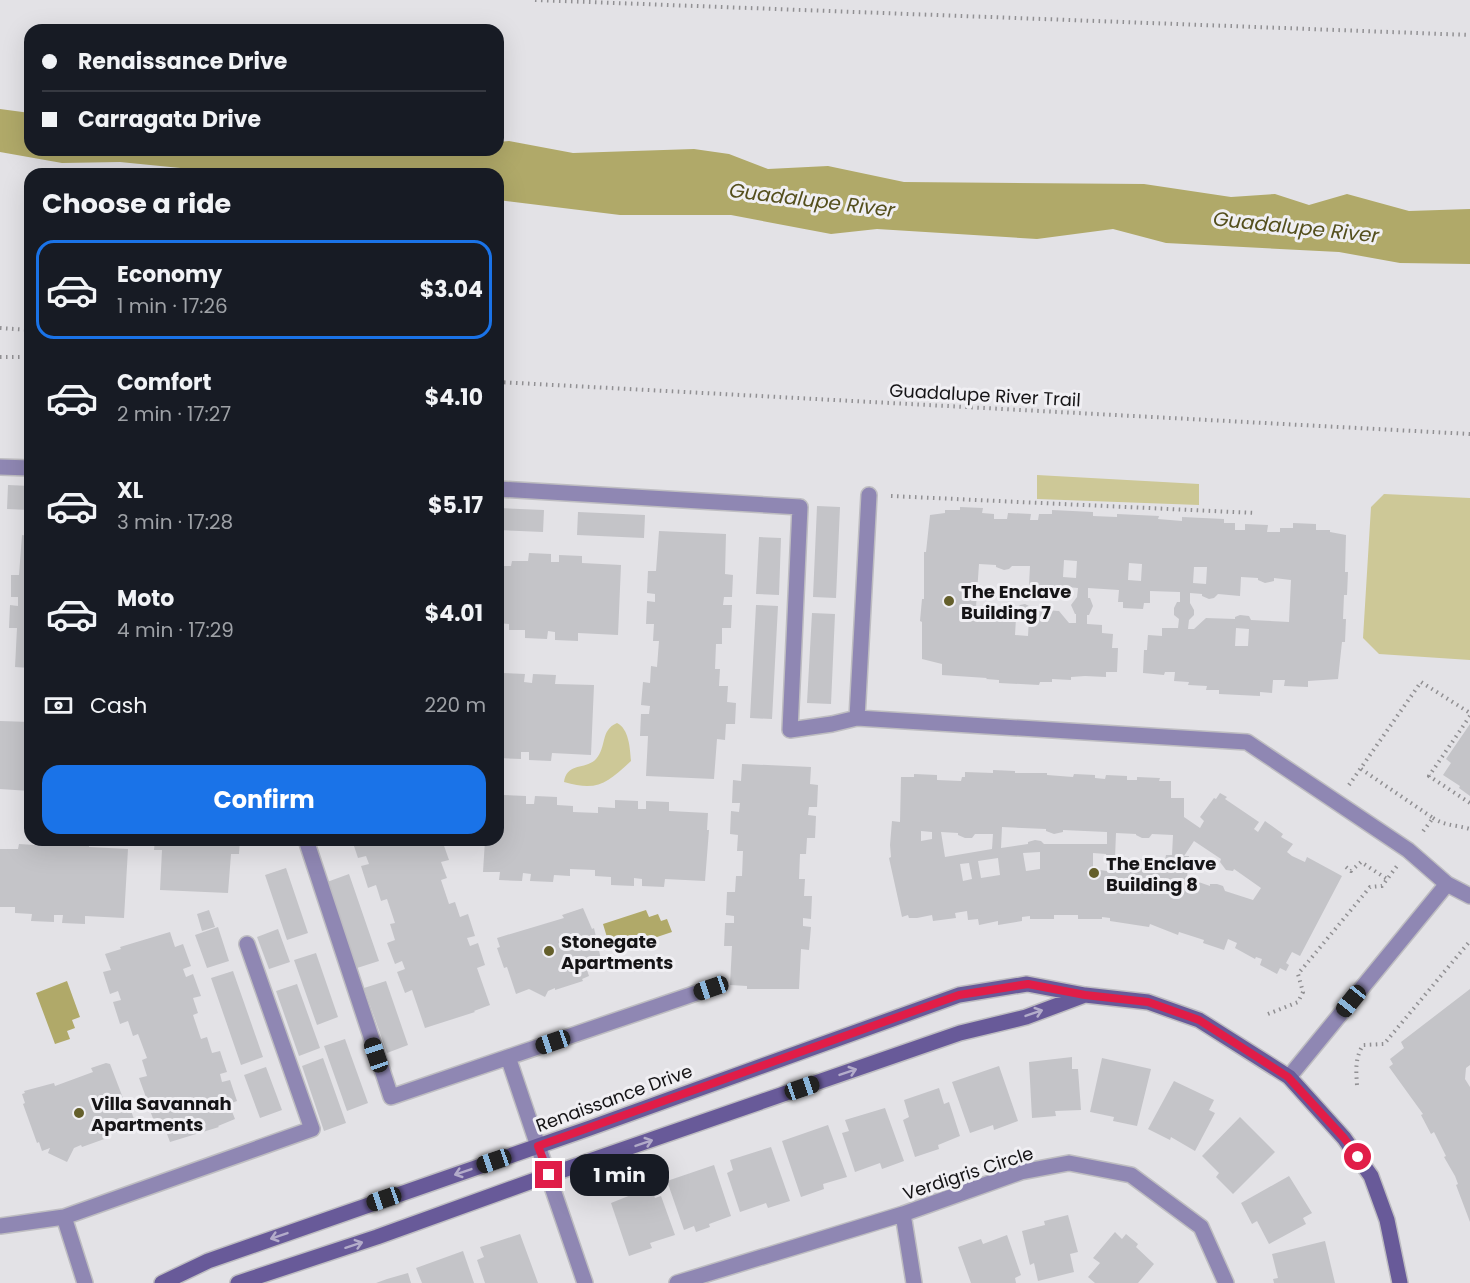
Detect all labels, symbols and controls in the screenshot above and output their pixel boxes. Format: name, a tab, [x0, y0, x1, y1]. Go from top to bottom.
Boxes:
text: Renaissance Drive	[78, 46, 287, 77]
text: Carragata Drive	[78, 104, 261, 135]
water label: Guadalupe River	[728, 176, 897, 224]
text: Choose a ride	[42, 185, 231, 222]
water label: Guadalupe River	[1212, 204, 1381, 250]
text: Economy	[117, 259, 222, 290]
icon: car	[45, 263, 99, 317]
text: $3.04	[420, 274, 483, 305]
text: 1 min · 17:26	[117, 292, 228, 320]
text: Comfort	[117, 367, 211, 398]
icon: car	[45, 371, 99, 425]
street label: Guadalupe River Trail	[889, 377, 1081, 413]
text: $4.10	[425, 382, 483, 413]
text: 2 min · 17:27	[117, 400, 231, 428]
text: XL	[117, 475, 143, 506]
icon: car	[45, 479, 99, 533]
text: $5.17	[428, 490, 483, 521]
text: 3 min · 17:28	[117, 508, 233, 536]
place label: The Enclave Building 7	[961, 579, 1071, 625]
text: Moto	[117, 583, 174, 614]
icon: car	[45, 587, 99, 641]
marker: The Enclave Building 7	[942, 594, 956, 608]
text: $4.01	[425, 598, 483, 629]
text: 4 min · 17:29	[117, 616, 234, 644]
icon: cash	[42, 689, 75, 722]
text: Cash	[90, 690, 147, 721]
text: 220 m	[425, 691, 486, 719]
button: Confirm	[42, 765, 486, 834]
place label: The Enclave Building 8	[1106, 851, 1216, 897]
marker: The Enclave Building 8	[1087, 866, 1101, 880]
place label: Stonegate Apartments	[561, 929, 673, 975]
marker: Stonegate Apartments	[542, 944, 556, 958]
car	[691, 974, 731, 1002]
car	[1333, 981, 1369, 1021]
one-way arrow	[1024, 1007, 1043, 1018]
car	[533, 1028, 573, 1056]
car	[362, 1035, 390, 1075]
street label: Renaissance Drive	[532, 1058, 696, 1138]
one-way arrow	[838, 1066, 857, 1077]
car	[782, 1074, 822, 1102]
place label: Villa Savannah Apartments	[91, 1091, 232, 1137]
marker: Villa Savannah Apartments	[72, 1106, 86, 1120]
one-way arrow	[634, 1136, 653, 1147]
street label: Verdigris Circle	[900, 1140, 1036, 1206]
route start	[1344, 1143, 1371, 1170]
car	[474, 1147, 514, 1175]
callout: 1 min	[570, 1154, 669, 1196]
route end	[535, 1161, 562, 1188]
text: 1 min	[593, 1161, 646, 1189]
one-way arrow	[454, 1167, 473, 1178]
car	[364, 1185, 404, 1213]
one-way arrow	[270, 1232, 289, 1243]
one-way arrow	[344, 1239, 363, 1250]

